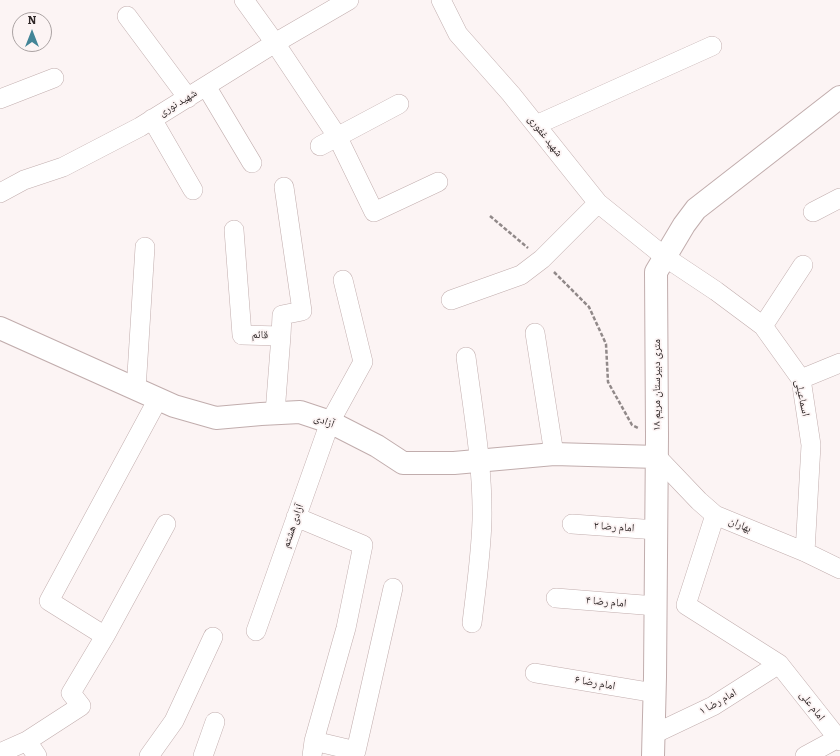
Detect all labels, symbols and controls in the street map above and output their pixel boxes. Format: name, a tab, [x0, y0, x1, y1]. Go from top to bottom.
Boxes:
north arrow	[12, 12, 52, 52]
text: N	[28, 14, 36, 27]
street label: شهید نوری	[157, 87, 199, 119]
street label: شهید غفوری	[525, 113, 565, 159]
street label: قائم	[252, 328, 268, 342]
street label: ۱۸ متری دبیرستان مریم	[650, 339, 664, 431]
street label: اسماعیلی	[792, 379, 812, 417]
street label: آزادی	[312, 411, 336, 431]
street label: آزادی هشتم	[279, 502, 307, 550]
street label: بهاران	[727, 514, 753, 536]
street label: امام رضا ۲	[593, 519, 635, 535]
street label: امام رضا ۴	[585, 594, 627, 610]
street label: امام رضا ۶	[574, 673, 616, 693]
street label: امام رضا ۱	[697, 686, 739, 718]
street label: امام علی	[796, 689, 828, 723]

